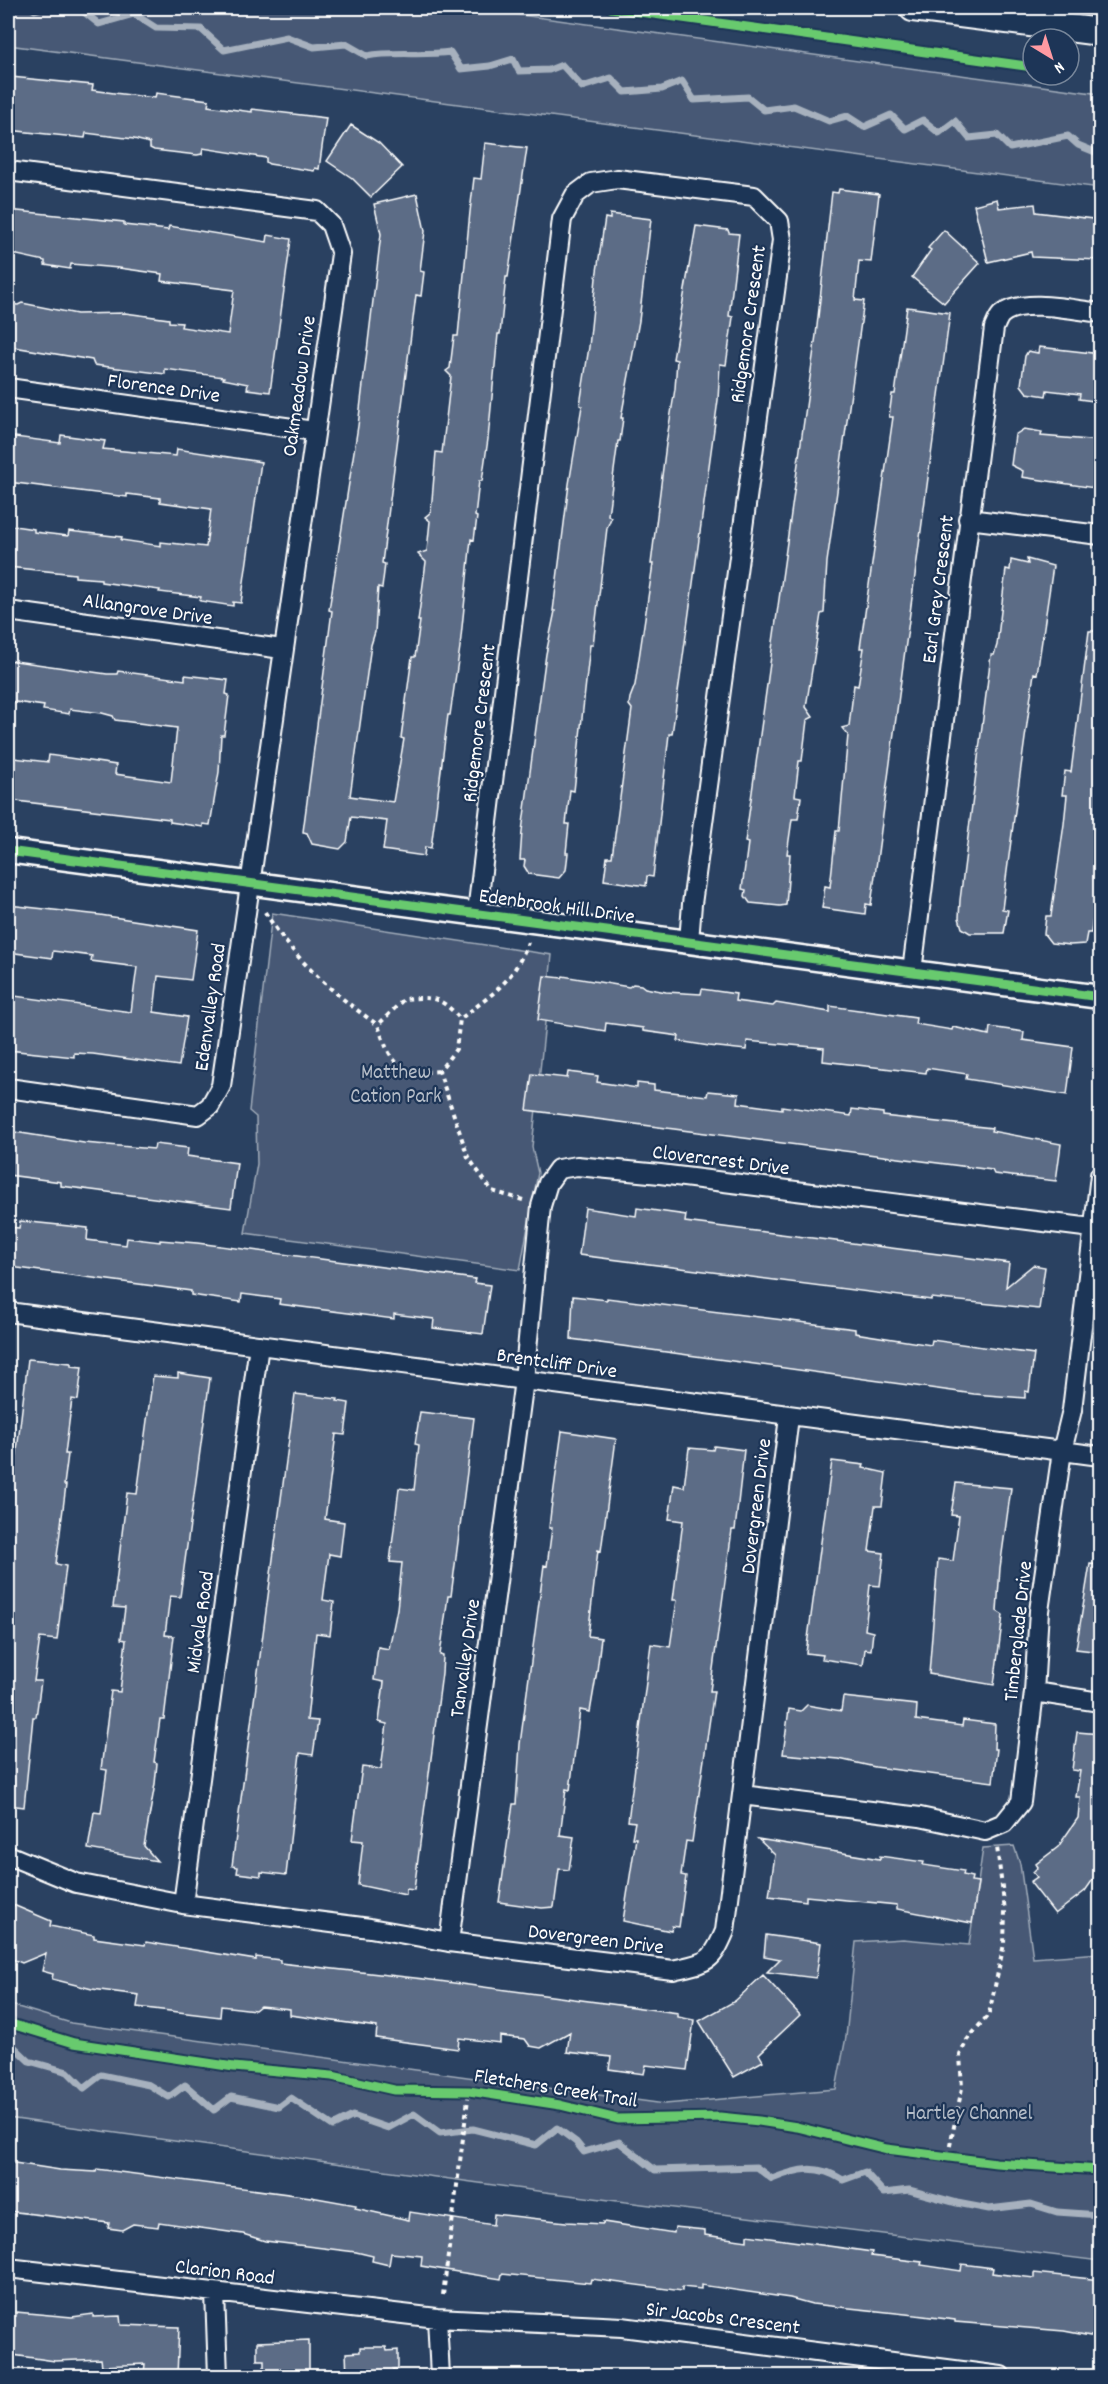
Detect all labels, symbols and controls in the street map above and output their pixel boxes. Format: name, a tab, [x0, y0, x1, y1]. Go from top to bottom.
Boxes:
north arrow	[1021, 27, 1081, 87]
text: N	[1048, 55, 1069, 78]
street label: Ridgemore Crescent	[724, 243, 776, 405]
street label: Oakmeadow Drive	[276, 314, 326, 459]
street label: Florence Drive	[105, 367, 222, 413]
street label: Earl Grey Crescent	[916, 513, 964, 665]
street label: Allangrove Drive	[81, 587, 214, 635]
street label: Ridgemore Crescent	[456, 642, 506, 804]
street label: Edenbrook Hill Drive	[477, 882, 636, 934]
street label: Edenvalley Road	[188, 942, 236, 1073]
park label: Matthew Cation Park	[350, 1059, 442, 1113]
street label: Clovercrest Drive	[650, 1139, 791, 1185]
street label: Brentcliff Drive	[494, 1342, 619, 1388]
street label: Dovergreen Drive	[735, 1437, 781, 1576]
street label: Timberglade Drive	[998, 1560, 1042, 1703]
street label: Midvale Road	[180, 1569, 224, 1675]
street label: Tanvalley Drive	[444, 1597, 490, 1720]
street label: Dovergreen Drive	[526, 1918, 665, 1964]
street label: Fletchers Creek Trail	[472, 2062, 639, 2118]
park label: Hartley Channel	[905, 2100, 1033, 2130]
street label: Clarion Road	[173, 2253, 276, 2295]
street label: Sir Jacobs Crescent	[644, 2296, 802, 2344]

